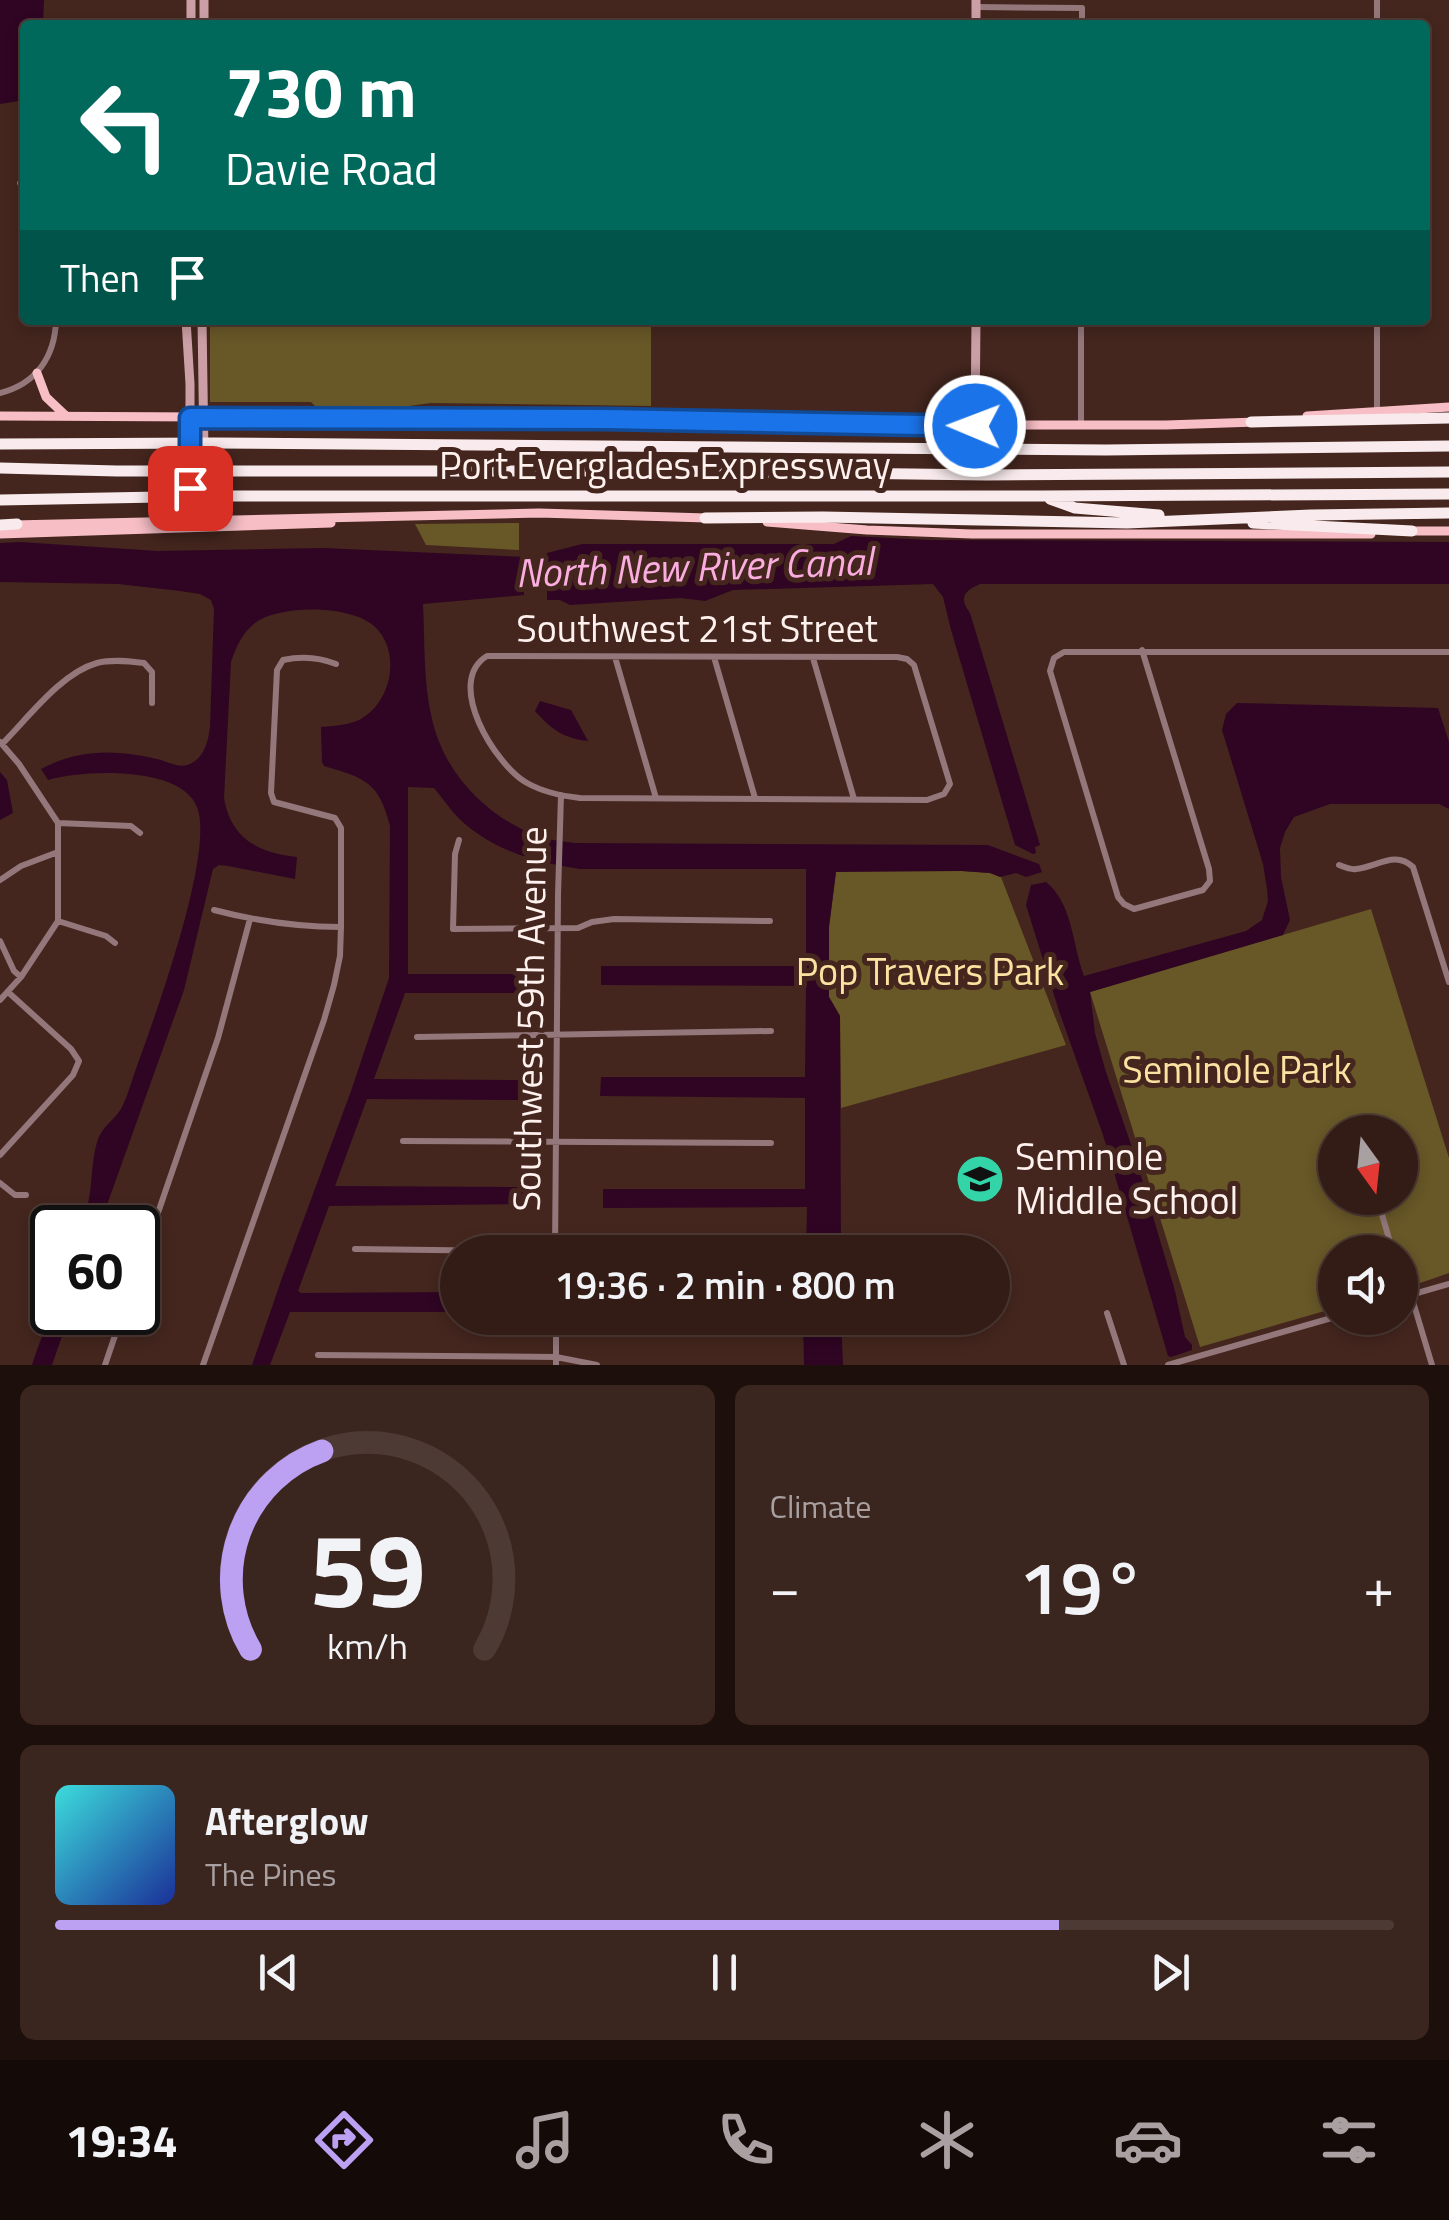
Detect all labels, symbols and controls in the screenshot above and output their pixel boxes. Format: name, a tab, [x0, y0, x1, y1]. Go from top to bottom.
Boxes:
text: 730 m	[225, 38, 417, 144]
icon: left	[60, 60, 190, 190]
text: Davie Road	[225, 134, 438, 202]
text: Then	[60, 249, 140, 307]
icon: arrive	[160, 250, 215, 305]
position arrow	[923, 374, 1027, 478]
street label: Port Everglades Expressway	[439, 436, 891, 494]
pin	[148, 446, 233, 531]
icon: arrive	[163, 461, 218, 516]
water label: North New River Canal	[515, 530, 878, 603]
street label: Southwest 21st Street	[516, 599, 878, 657]
street label: Southwest 59th Avenue	[497, 826, 561, 1212]
park label: Pop Travers Park	[796, 942, 1064, 1000]
park label: Seminole Park	[1122, 1040, 1352, 1098]
north arrow	[1318, 1115, 1418, 1215]
map controls	[1318, 1115, 1418, 1335]
place label: Seminole Middle School	[1015, 1127, 1238, 1229]
school or university icon: Seminole Middle School	[954, 1153, 1006, 1205]
speed limit sign: 60	[30, 1205, 160, 1335]
button: sound	[1318, 1235, 1418, 1335]
text: 19:36 · 2 min · 800 m	[554, 1256, 896, 1314]
text: Climate	[770, 1482, 871, 1530]
text: 59	[309, 1489, 425, 1647]
text: 19°	[1019, 1529, 1145, 1643]
text: −	[770, 1545, 800, 1628]
text: +	[1363, 1545, 1394, 1628]
text: km/h	[327, 1618, 408, 1673]
text: Afterglow	[205, 1792, 369, 1850]
text: The Pines	[205, 1850, 336, 1898]
icon: previous	[251, 1945, 306, 2000]
icon: pause	[697, 1945, 752, 2000]
icon: next	[1143, 1945, 1198, 2000]
icon: directions	[309, 2105, 379, 2175]
icon: music	[510, 2105, 580, 2175]
icon: phone	[711, 2105, 781, 2175]
icon: climate	[912, 2105, 982, 2175]
icon: car	[1113, 2105, 1183, 2175]
icon: filters	[1314, 2105, 1384, 2175]
text: 19:34	[65, 2106, 178, 2174]

